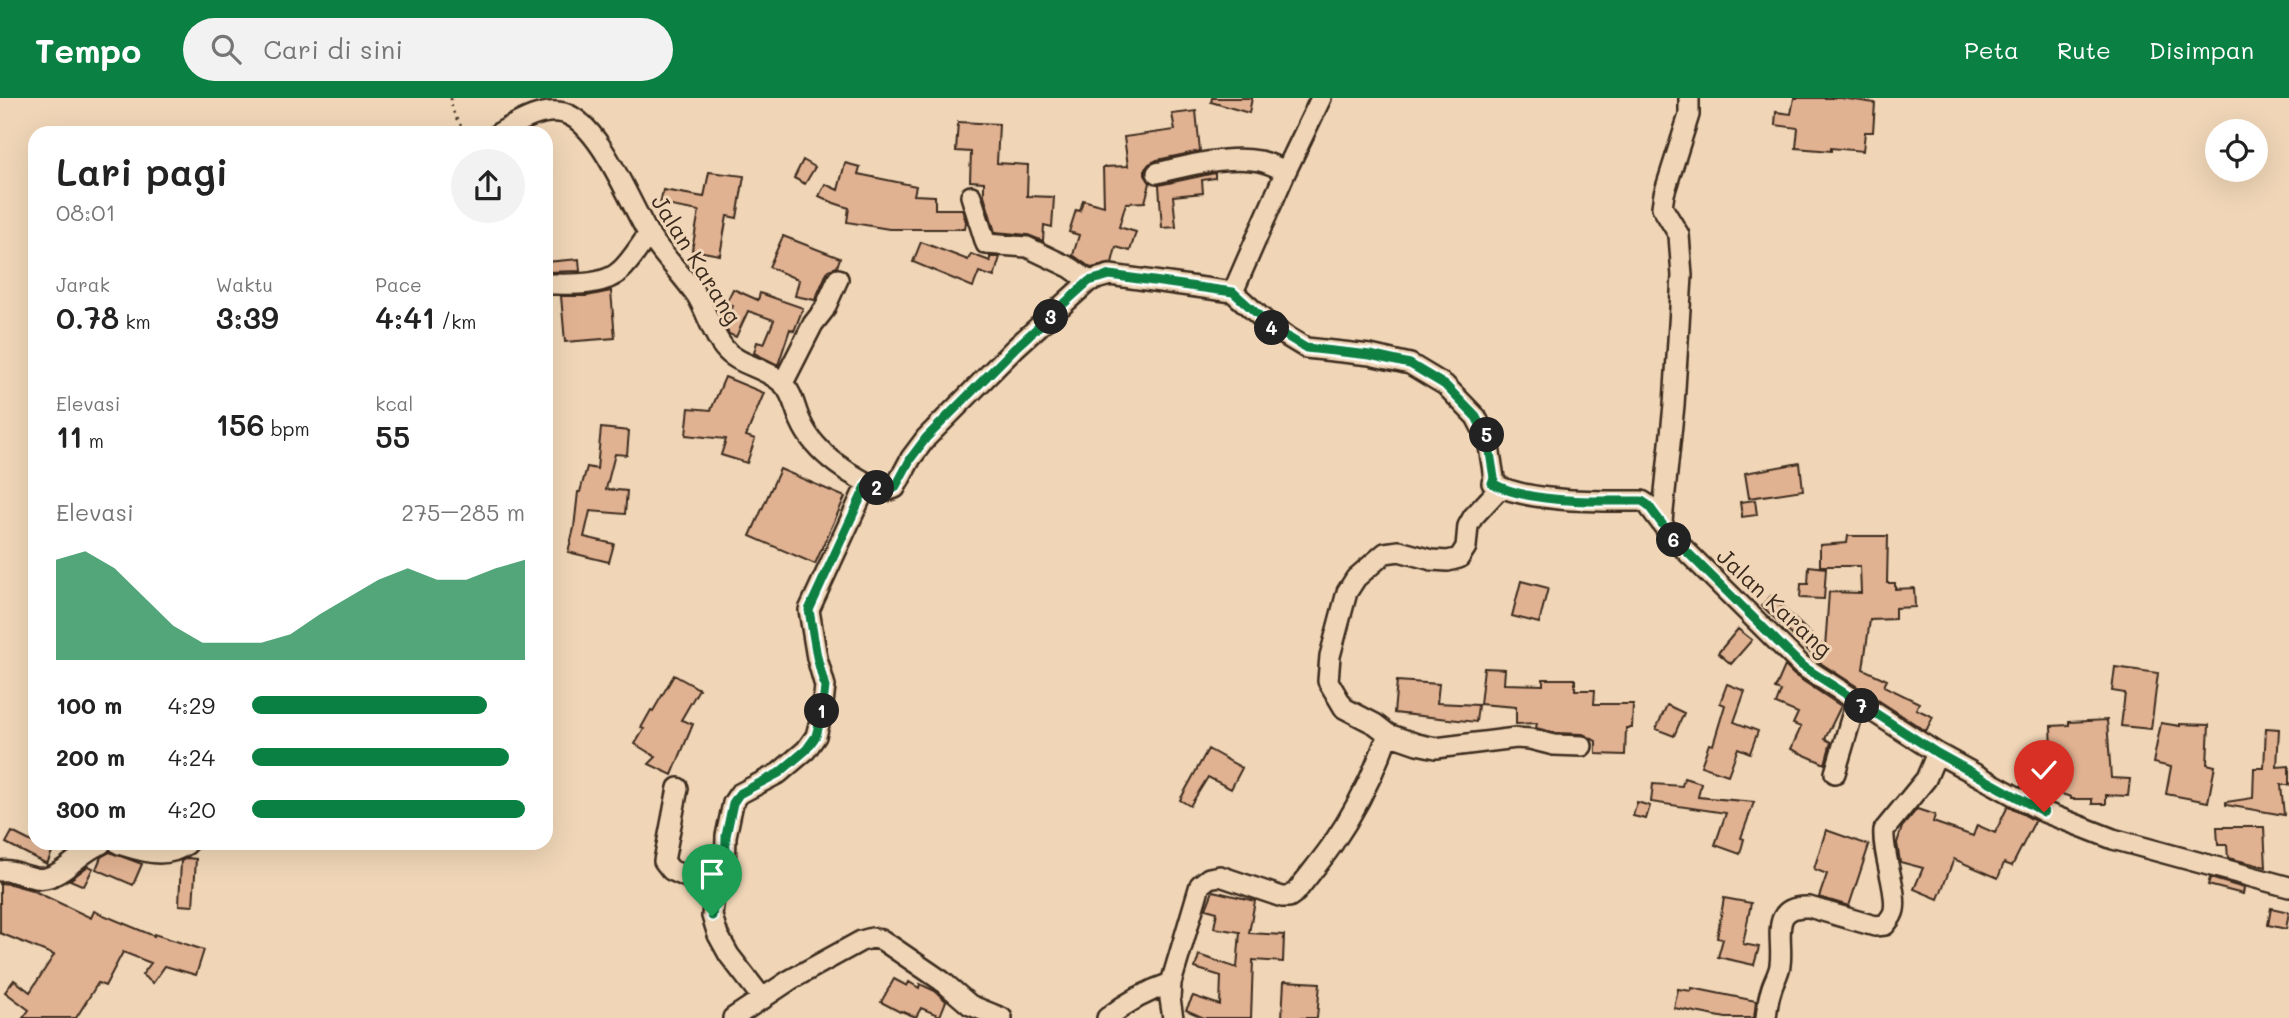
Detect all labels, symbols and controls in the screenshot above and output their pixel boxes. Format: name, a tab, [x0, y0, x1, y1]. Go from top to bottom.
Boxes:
search box	[183, 18, 673, 81]
text: Tempo	[35, 28, 141, 71]
icon: search	[207, 30, 245, 68]
text: Cari di sini	[263, 32, 403, 66]
text: Peta	[1964, 34, 2019, 65]
text: Rute	[2057, 34, 2111, 65]
text: Disimpan	[2149, 34, 2254, 65]
map controls	[2205, 119, 2268, 182]
button: locate	[2205, 119, 2268, 182]
text: Lari pagi	[56, 146, 228, 196]
button: share	[451, 149, 525, 223]
street label: Jalan Karang	[645, 189, 749, 329]
text: 08:01	[56, 197, 116, 227]
text: Jarak	[56, 272, 110, 297]
text: Waktu	[216, 272, 273, 297]
text: Pace	[375, 272, 422, 297]
text: 0.78	[56, 297, 119, 337]
text: 3:39	[216, 297, 279, 337]
text: 4:41	[375, 297, 435, 337]
pin: 3	[1034, 300, 1068, 334]
text: 3	[1045, 304, 1056, 329]
text: km	[119, 309, 151, 334]
text: /km	[435, 309, 476, 334]
pin: 4	[1254, 310, 1290, 345]
text: 4	[1265, 315, 1278, 340]
text: Elevasi	[56, 391, 120, 416]
text: kcal	[375, 391, 413, 416]
text: 156	[216, 404, 265, 444]
text: 11	[56, 416, 83, 456]
text: bpm	[265, 416, 310, 441]
text: 55	[375, 416, 410, 456]
pin: 5	[1470, 418, 1504, 452]
text: 5	[1481, 422, 1492, 447]
text: m	[83, 428, 104, 453]
pin: 2	[860, 470, 894, 506]
text: 2	[871, 475, 882, 500]
text: Elevasi	[56, 497, 134, 527]
text: 275–285 m	[401, 497, 525, 527]
pin: 6	[1656, 522, 1692, 558]
text: 6	[1668, 527, 1679, 552]
street label: Jalan Karang	[1711, 541, 1839, 663]
pin: 7	[1844, 688, 1880, 724]
text: 100 m	[56, 690, 122, 720]
text: 4:29	[168, 690, 215, 720]
text: 7	[1856, 693, 1867, 718]
pin: 1	[804, 694, 840, 728]
text: 1	[817, 698, 826, 723]
pin	[2014, 740, 2074, 812]
text: 200 m	[56, 742, 125, 772]
text: 4:24	[168, 742, 215, 772]
icon: check	[2025, 751, 2063, 789]
text: 300 m	[56, 794, 126, 824]
text: 4:20	[168, 794, 216, 824]
pin	[682, 844, 742, 916]
icon: arrive	[693, 855, 731, 893]

